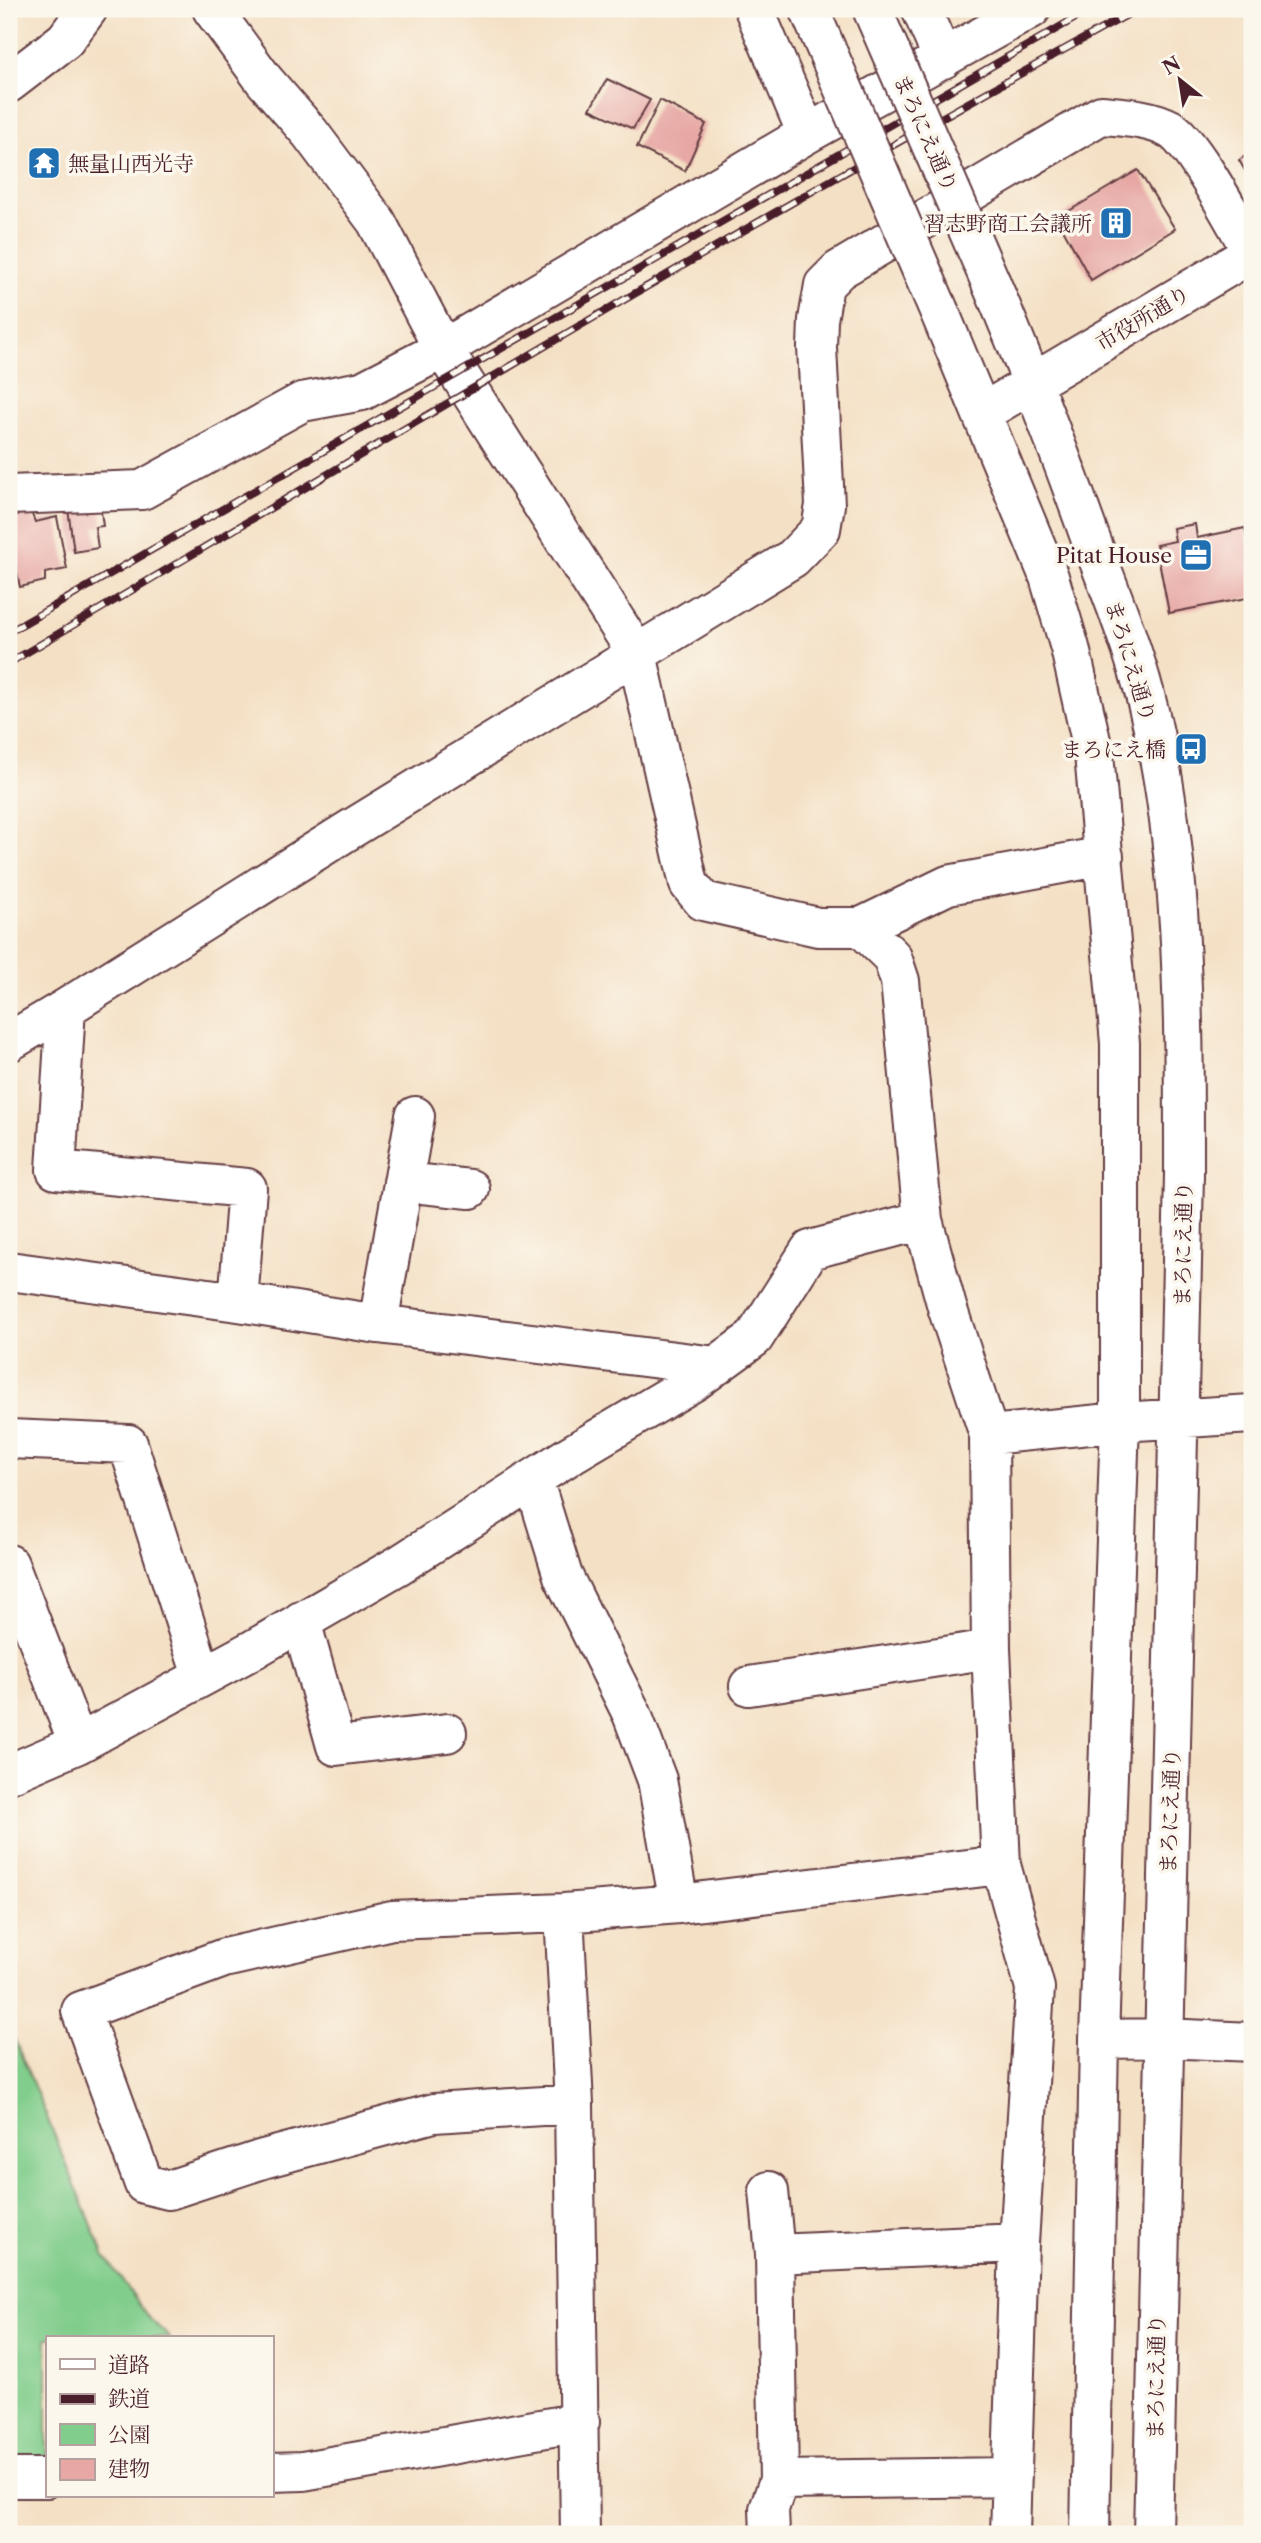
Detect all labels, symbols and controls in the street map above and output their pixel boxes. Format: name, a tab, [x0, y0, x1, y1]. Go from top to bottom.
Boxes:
north arrow	[1146, 46, 1216, 116]
text: N	[1159, 52, 1185, 80]
street label: まろにえ通り	[889, 70, 963, 196]
temple icon: 無量山西光寺	[25, 144, 63, 182]
place label: 無量山西光寺	[68, 151, 194, 176]
building icon: 習志野商工会議所	[1097, 204, 1135, 242]
place label: 習志野商工会議所	[924, 211, 1092, 236]
street label: 市役所通り	[1092, 280, 1194, 356]
office icon: Pitat House	[1177, 536, 1215, 574]
place label: Pitat House	[1056, 543, 1172, 568]
street label: まろにえ通り	[1101, 597, 1161, 725]
bus stop icon: まろにえ橋	[1172, 730, 1210, 768]
place label: まろにえ橋	[1061, 737, 1166, 762]
street label: まろにえ通り	[1169, 1181, 1197, 1307]
street label: まろにえ通り	[1155, 1748, 1185, 1874]
street label: まろにえ通り	[1142, 2314, 1170, 2440]
legend	[46, 2336, 273, 2498]
text: 道路	[108, 2352, 150, 2377]
text: 鉄道	[108, 2386, 150, 2411]
text: 公園	[108, 2422, 150, 2447]
text: 建物	[108, 2456, 150, 2481]

